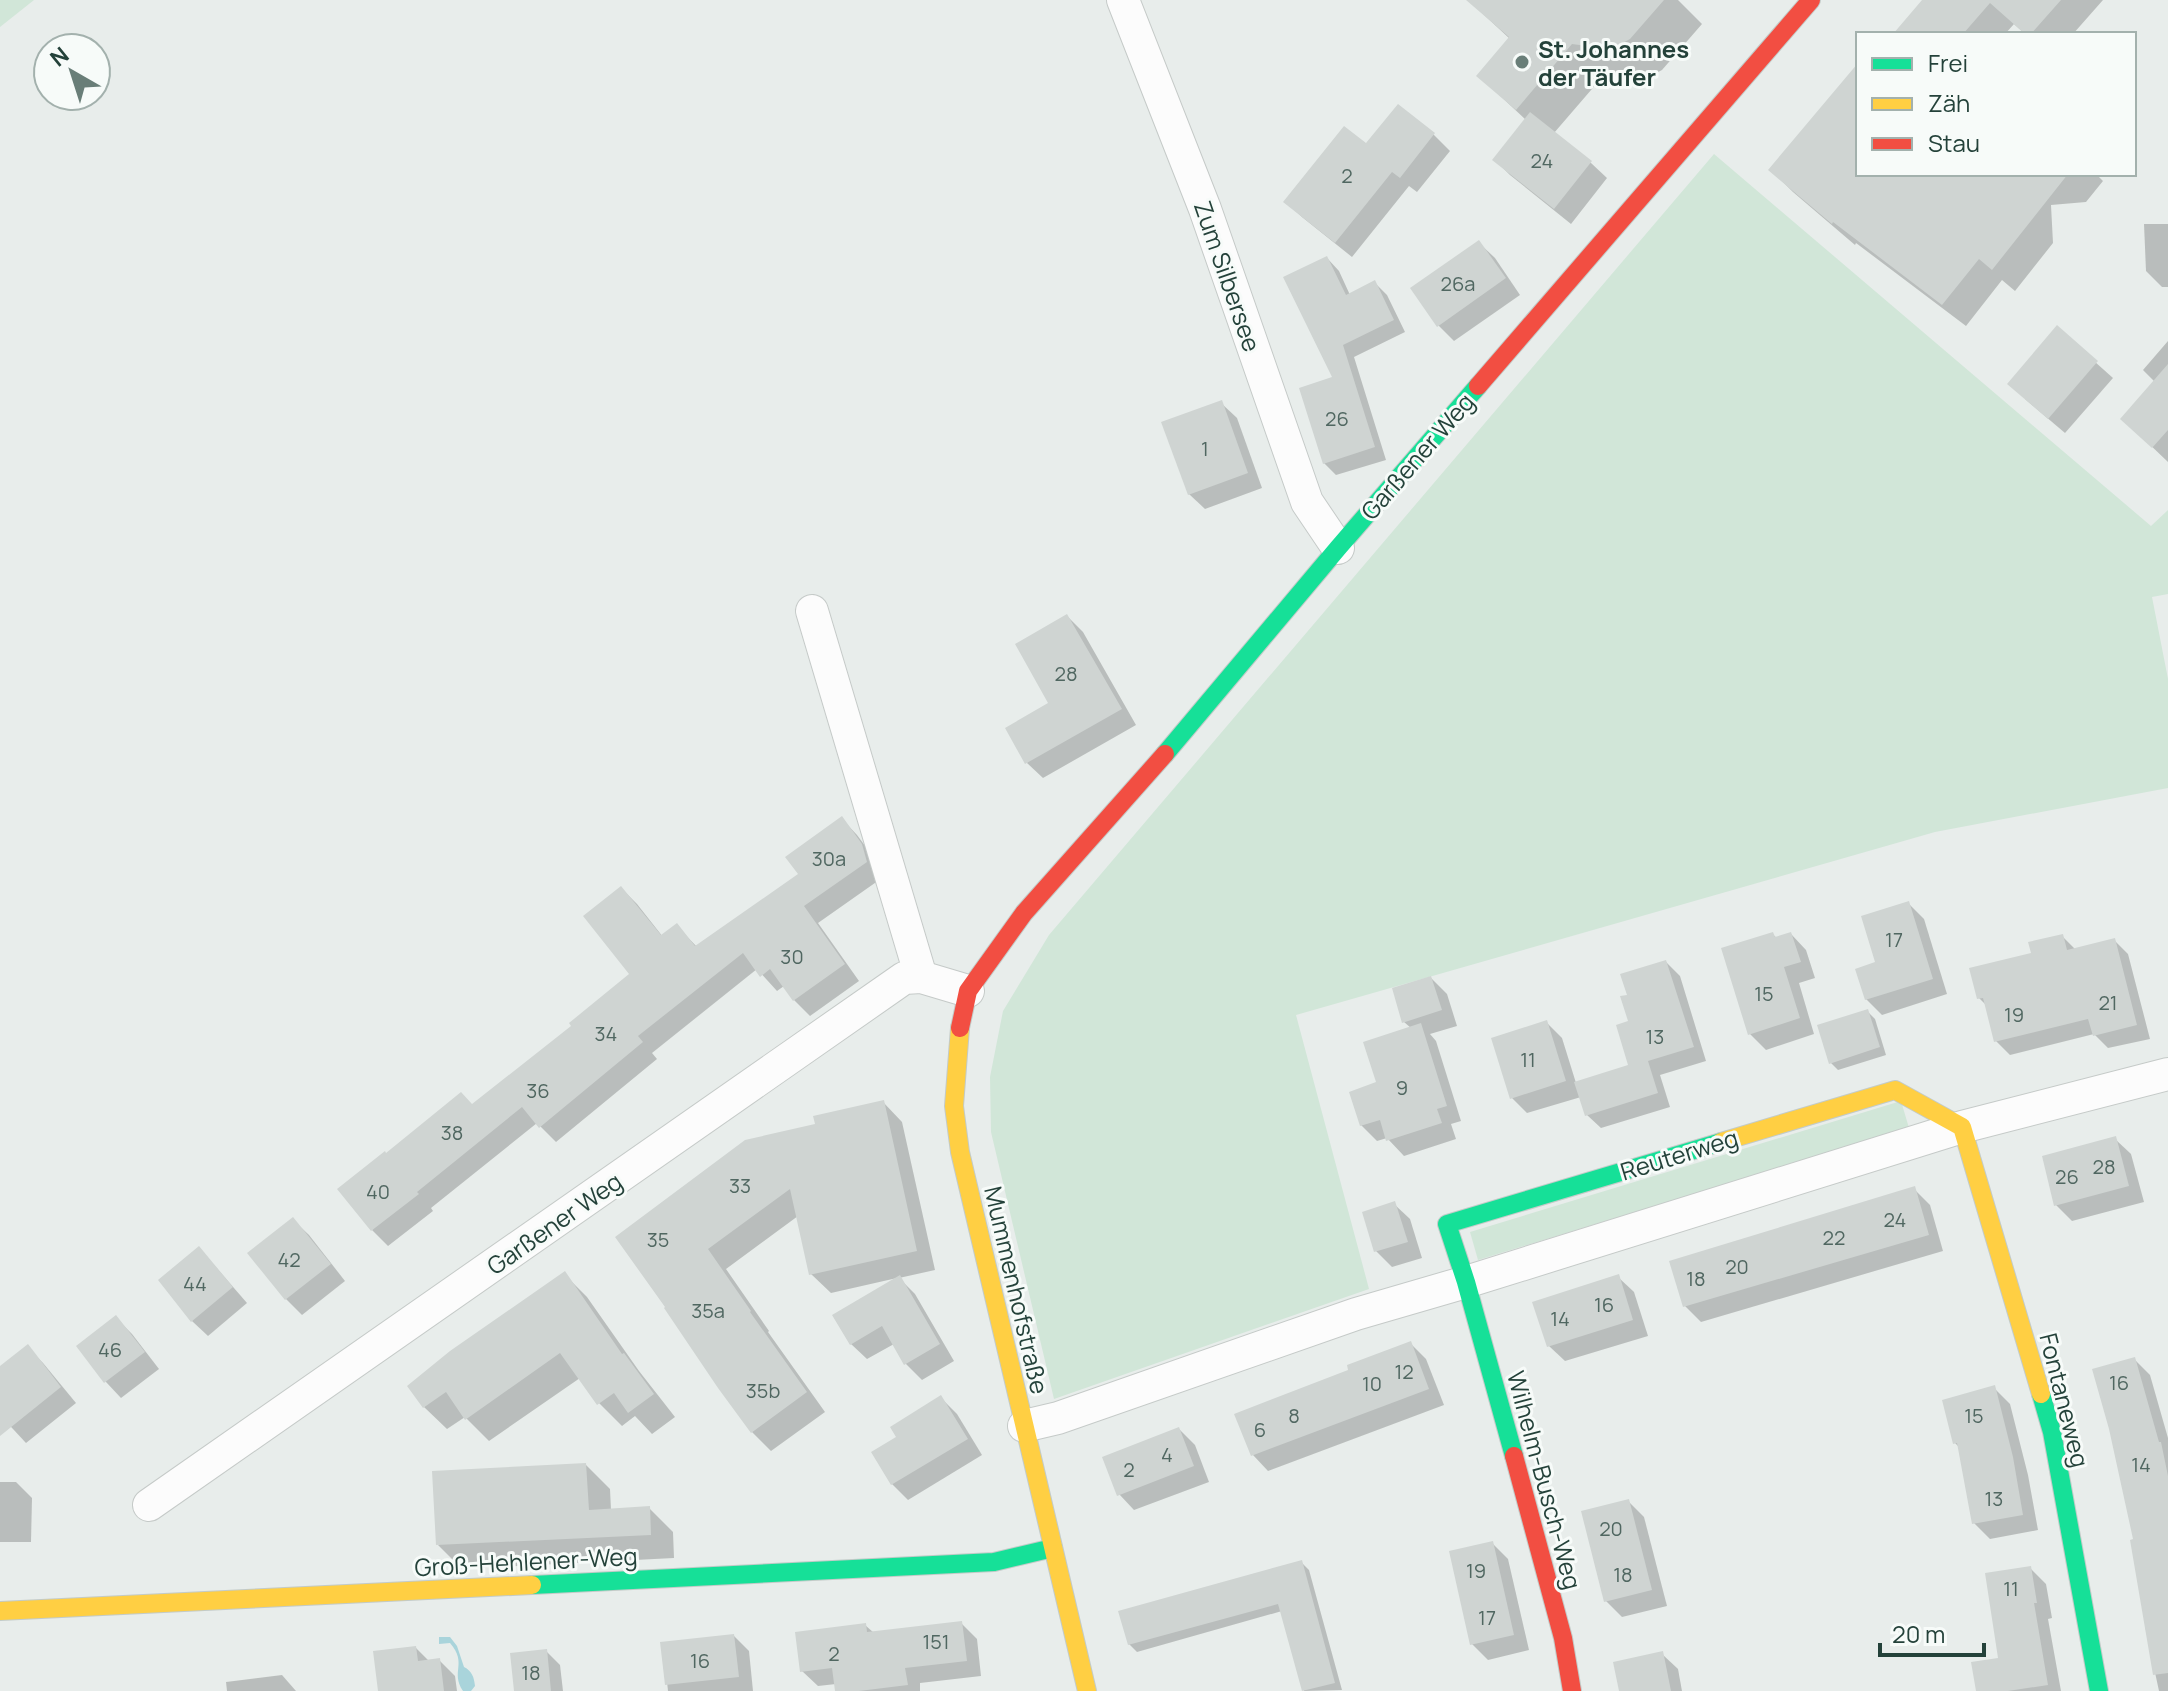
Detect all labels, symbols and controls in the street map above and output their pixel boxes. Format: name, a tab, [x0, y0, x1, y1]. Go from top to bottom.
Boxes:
north arrow	[32, 32, 112, 112]
place label: St. Johannes der Täufer	[1538, 32, 1689, 93]
legend	[1856, 32, 2136, 176]
text: N	[44, 40, 75, 73]
text: Frei	[1928, 46, 1968, 79]
marker: St. Johannes der Täufer	[1513, 53, 1531, 71]
text: Zäh	[1928, 86, 1970, 119]
text: Stau	[1928, 126, 1980, 159]
house number: 24	[1531, 147, 1553, 174]
house number: 2	[1341, 162, 1353, 189]
street label: Zum Silbersee	[1187, 196, 1269, 356]
house number: 26a	[1441, 270, 1475, 297]
street label: Garßener Weg	[1353, 386, 1481, 526]
house number: 26	[1325, 405, 1349, 432]
house number: 1	[1201, 435, 1209, 462]
house number: 28	[1054, 660, 1078, 687]
house number: 30a	[812, 845, 846, 872]
house number: 17	[1885, 926, 1903, 953]
house number: 30	[780, 943, 804, 970]
house number: 15	[1754, 980, 1774, 1007]
house number: 21	[2098, 989, 2118, 1016]
house number: 19	[2004, 1001, 2024, 1028]
house number: 34	[595, 1020, 617, 1047]
house number: 13	[1646, 1023, 1664, 1050]
house number: 11	[1520, 1046, 1536, 1073]
house number: 9	[1396, 1074, 1408, 1101]
house number: 36	[526, 1077, 550, 1104]
house number: 38	[441, 1119, 463, 1146]
street label: Reuterweg	[1616, 1120, 1742, 1188]
house number: 28	[2092, 1153, 2116, 1180]
house number: 26	[2055, 1163, 2079, 1190]
street label: Garßener Weg	[480, 1164, 628, 1282]
house number: 33	[729, 1172, 751, 1199]
house number: 40	[366, 1178, 390, 1205]
street label: Mummenhofstraße	[977, 1183, 1057, 1397]
house number: 24	[1884, 1206, 1906, 1233]
house number: 22	[1823, 1224, 1845, 1251]
house number: 35	[647, 1226, 669, 1253]
house number: 42	[277, 1246, 301, 1273]
house number: 20	[1725, 1253, 1749, 1280]
house number: 18	[1686, 1265, 1706, 1292]
house number: 44	[183, 1270, 207, 1297]
house number: 16	[1594, 1291, 1614, 1318]
house number: 35a	[691, 1297, 725, 1324]
house number: 14	[1550, 1305, 1570, 1332]
street label: Fontaneweg	[2032, 1330, 2098, 1470]
house number: 46	[98, 1336, 122, 1363]
house number: 12	[1394, 1358, 1414, 1385]
street label: Wilhelm-Busch-Weg	[1500, 1367, 1590, 1593]
house number: 16	[2109, 1369, 2129, 1396]
house number: 10	[1362, 1370, 1382, 1397]
house number: 35b	[746, 1377, 780, 1404]
house number: 8	[1288, 1402, 1300, 1429]
house number: 15	[1964, 1402, 1984, 1429]
house number: 6	[1254, 1416, 1266, 1443]
house number: 4	[1161, 1441, 1173, 1468]
house number: 14	[2131, 1451, 2151, 1478]
house number: 2	[1123, 1456, 1135, 1483]
house number: 13	[1985, 1485, 2003, 1512]
house number: 20	[1599, 1515, 1623, 1542]
street label: Groß-Hehlener-Weg	[414, 1539, 638, 1583]
house number: 19	[1466, 1557, 1486, 1584]
house number: 18	[1613, 1561, 1633, 1588]
house number: 11	[2003, 1575, 2019, 1602]
house number: 17	[1478, 1604, 1496, 1631]
scale bar	[1880, 1607, 1984, 1657]
text: 20 m	[1892, 1617, 1945, 1650]
house number: 151	[922, 1628, 950, 1655]
house number: 2	[828, 1640, 840, 1667]
house number: 16	[690, 1647, 710, 1674]
house number: 18	[521, 1659, 541, 1686]

